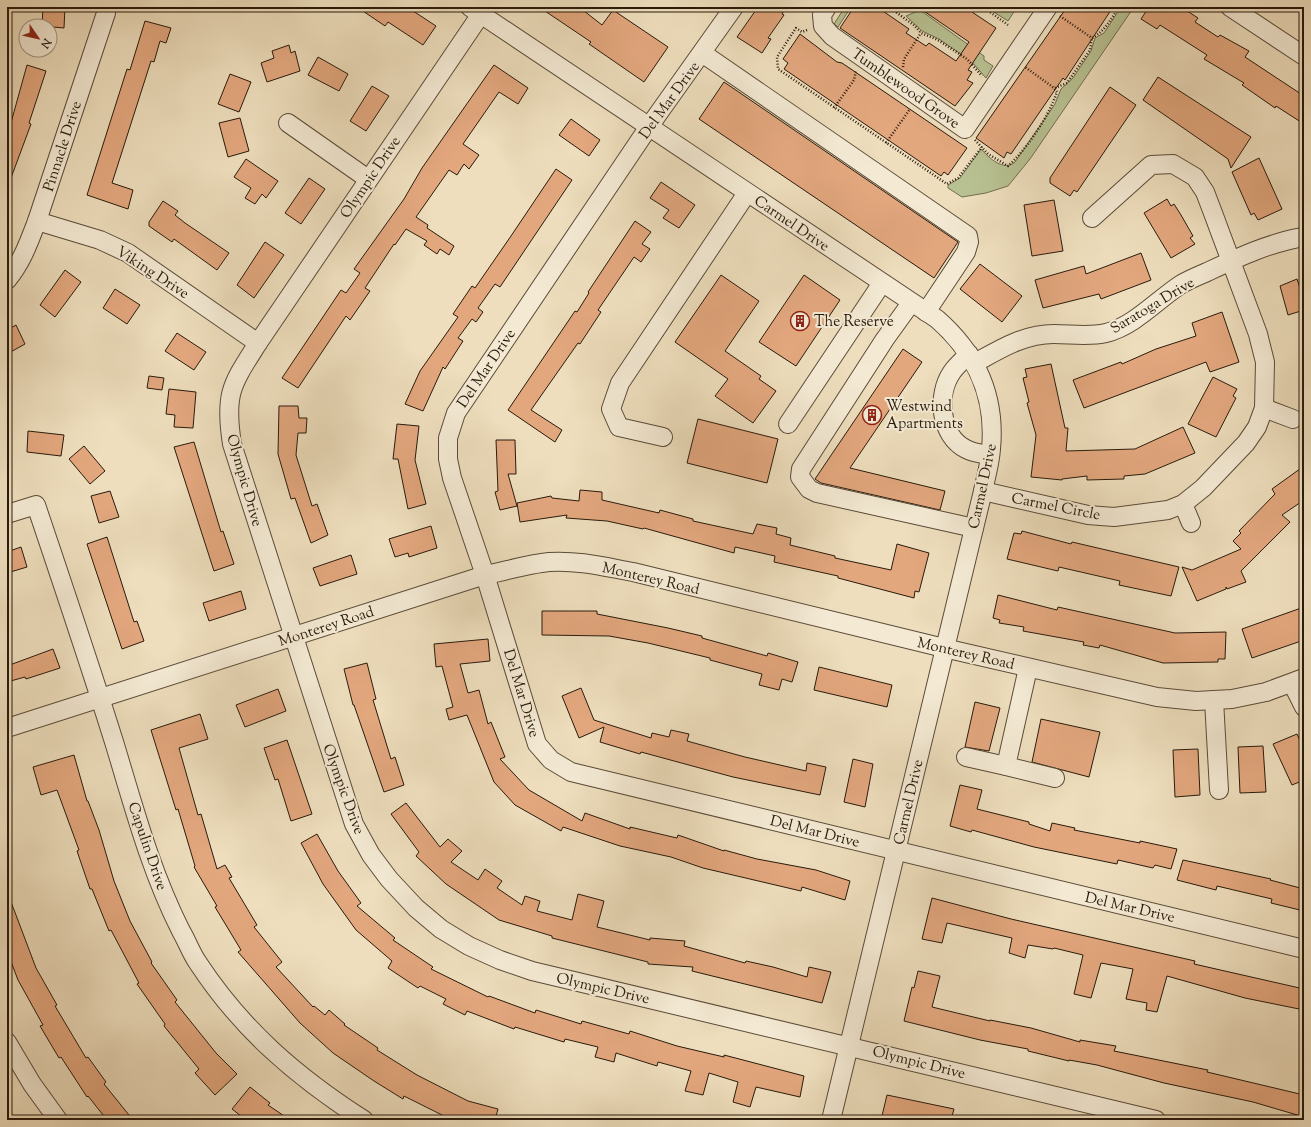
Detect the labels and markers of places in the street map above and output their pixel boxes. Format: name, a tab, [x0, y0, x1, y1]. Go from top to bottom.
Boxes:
building icon: The Reserve	[789, 310, 811, 332]
place label: The Reserve	[814, 312, 894, 333]
place label: Westwind Apartments	[886, 397, 963, 435]
building icon: Westwind Apartments	[861, 404, 883, 426]

